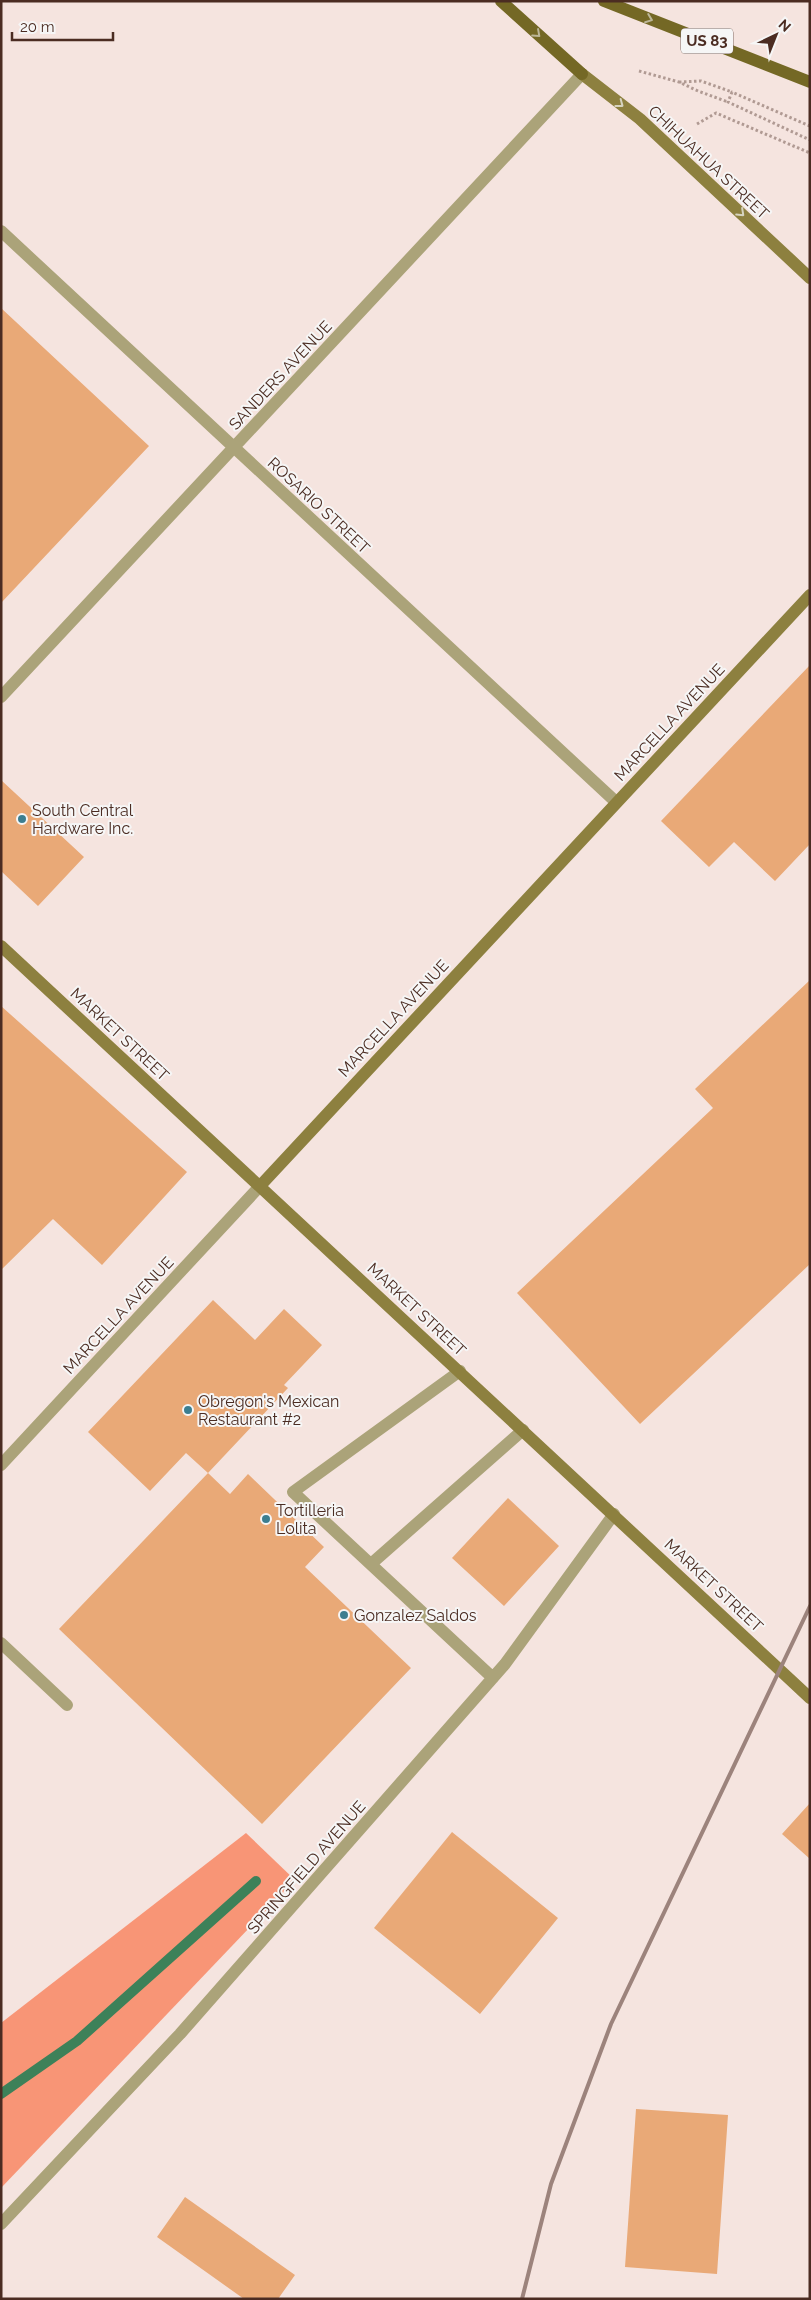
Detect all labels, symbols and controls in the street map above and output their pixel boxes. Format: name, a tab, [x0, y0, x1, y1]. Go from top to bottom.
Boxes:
scale bar	[12, 10, 114, 42]
north arrow	[751, 10, 801, 60]
one-way arrow	[645, 13, 653, 23]
text: N	[776, 16, 794, 35]
text: 20 m	[20, 18, 55, 36]
one-way arrow	[531, 28, 540, 37]
road number: US 83	[681, 28, 733, 54]
one-way arrow	[614, 99, 623, 107]
street label: CHIHUAHUA STREET	[644, 102, 773, 223]
one-way arrow	[735, 207, 744, 216]
street label: SANDERS AVENUE	[225, 317, 336, 434]
street label: ROSARIO STREET	[264, 453, 374, 558]
street label: MARCELLA AVENUE	[610, 660, 729, 785]
place label: South Central Hardware Inc.	[32, 801, 134, 838]
marker: South Central Hardware Inc.	[16, 813, 28, 825]
street label: MARCELLA AVENUE	[334, 956, 453, 1081]
street label: MARKET STREET	[66, 984, 173, 1085]
street label: MARCELLA AVENUE	[59, 1253, 178, 1378]
street label: MARKET STREET	[363, 1259, 470, 1360]
place label: Obregon's Mexican Restaurant #2	[198, 1392, 339, 1429]
marker: Obregon's Mexican Restaurant #2	[182, 1404, 194, 1416]
place label: Tortilleria Lolita	[276, 1501, 344, 1538]
marker: Tortilleria Lolita	[260, 1513, 272, 1525]
street label: MARKET STREET	[660, 1535, 767, 1636]
place label: Gonzalez Saldos	[354, 1606, 477, 1625]
marker: Gonzalez Saldos	[338, 1609, 350, 1621]
street label: SPRINGFIELD AVENUE	[243, 1797, 369, 1938]

